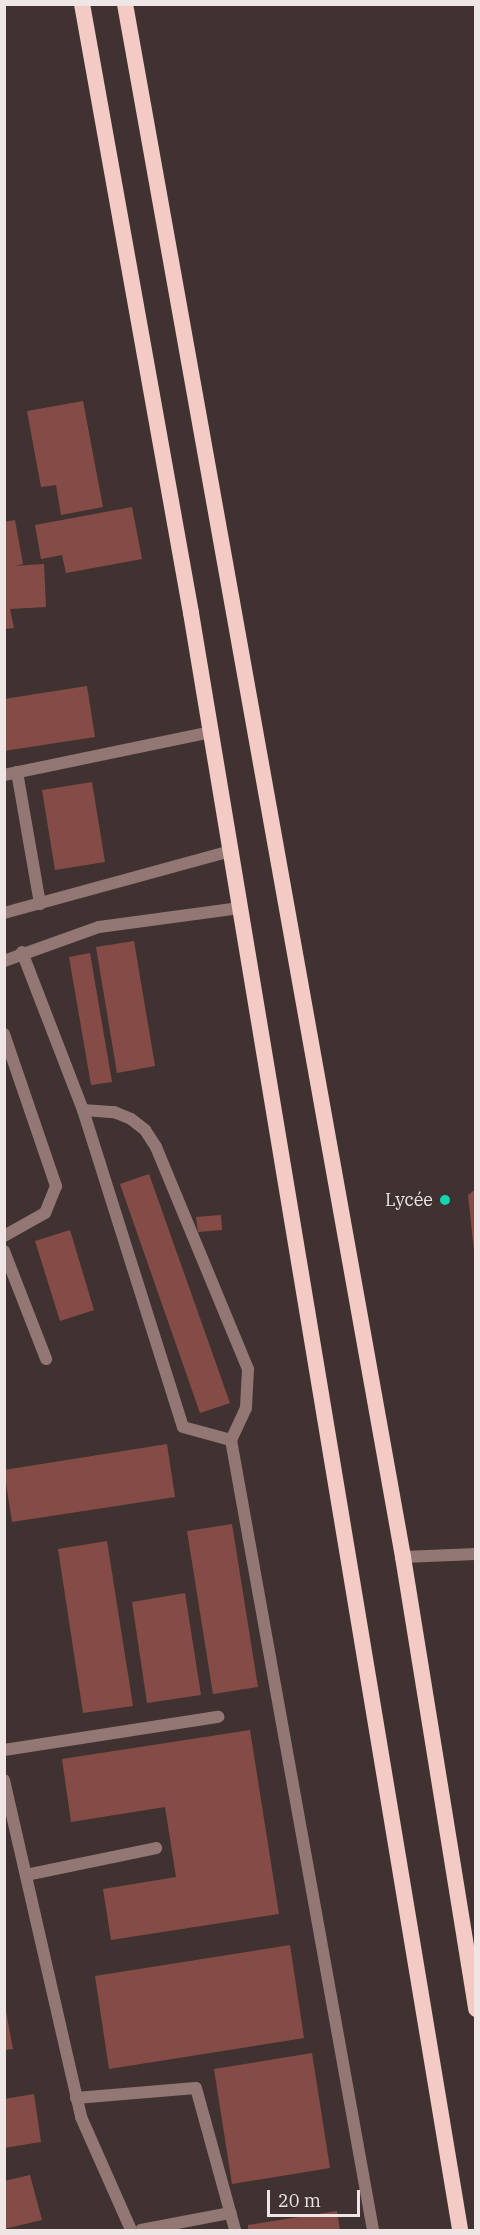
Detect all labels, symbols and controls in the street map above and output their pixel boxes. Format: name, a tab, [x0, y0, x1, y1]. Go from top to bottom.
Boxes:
place label: Lycée	[385, 1189, 433, 1211]
marker: Lycée	[438, 1193, 452, 1207]
scale bar	[270, 2178, 363, 2216]
text: 20 m	[278, 2189, 321, 2212]

